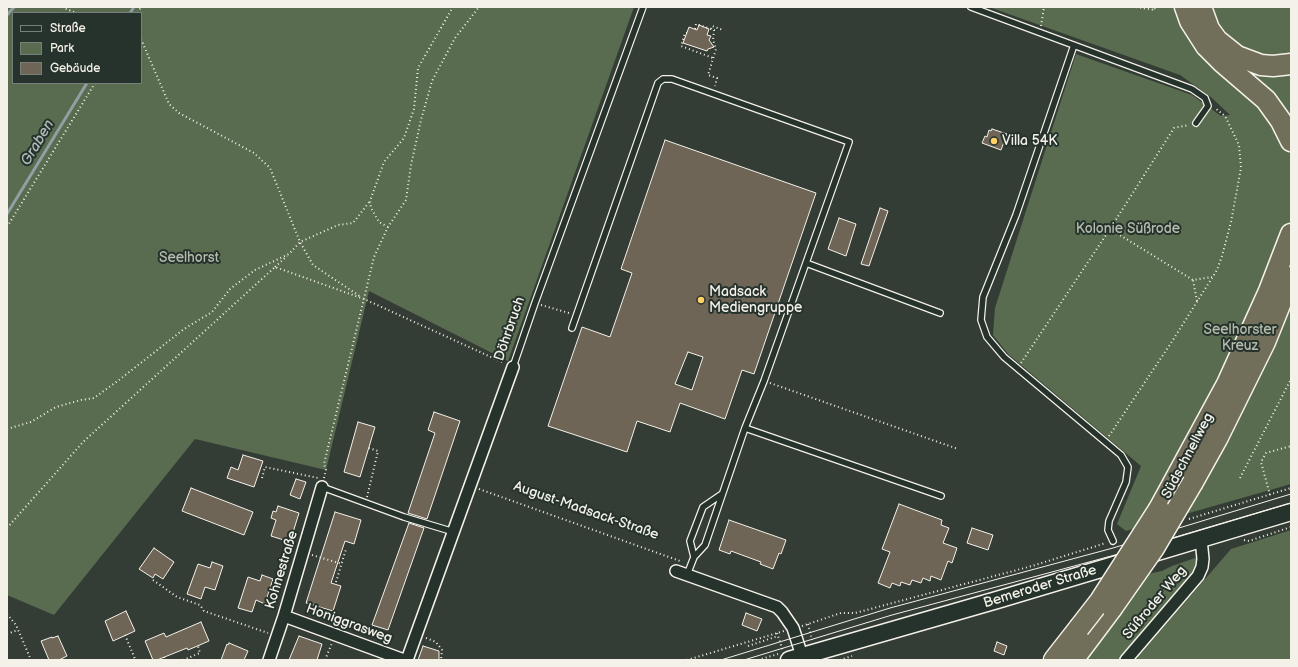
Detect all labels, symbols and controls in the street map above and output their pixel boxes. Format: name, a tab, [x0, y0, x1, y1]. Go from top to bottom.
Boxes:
legend	[12, 12, 142, 84]
text: Straße	[50, 21, 86, 36]
text: Park	[50, 41, 74, 56]
text: Gebäude	[50, 61, 100, 76]
water label: Graben	[17, 117, 59, 169]
place label: Villa 54K	[1002, 133, 1057, 149]
marker: Villa 54K	[989, 136, 999, 146]
park label: Kolonie Süßrode	[1076, 221, 1180, 237]
park label: Seelhorst	[159, 250, 219, 266]
place label: Madsack Mediengruppe	[709, 284, 802, 316]
street label: Döhrbruch	[491, 295, 529, 363]
marker: Madsack Mediengruppe	[696, 295, 706, 305]
park label: Seelhorster Kreuz	[1203, 322, 1277, 354]
street label: Südschnellweg	[1158, 410, 1218, 502]
street label: August-Madsack-Straße	[511, 478, 661, 544]
street label: Kohnestraße	[262, 529, 302, 611]
street label: Bemeroder Straße	[981, 562, 1099, 612]
street label: Süßroder Weg	[1120, 563, 1190, 643]
street label: Honiggrasweg	[303, 601, 395, 647]

